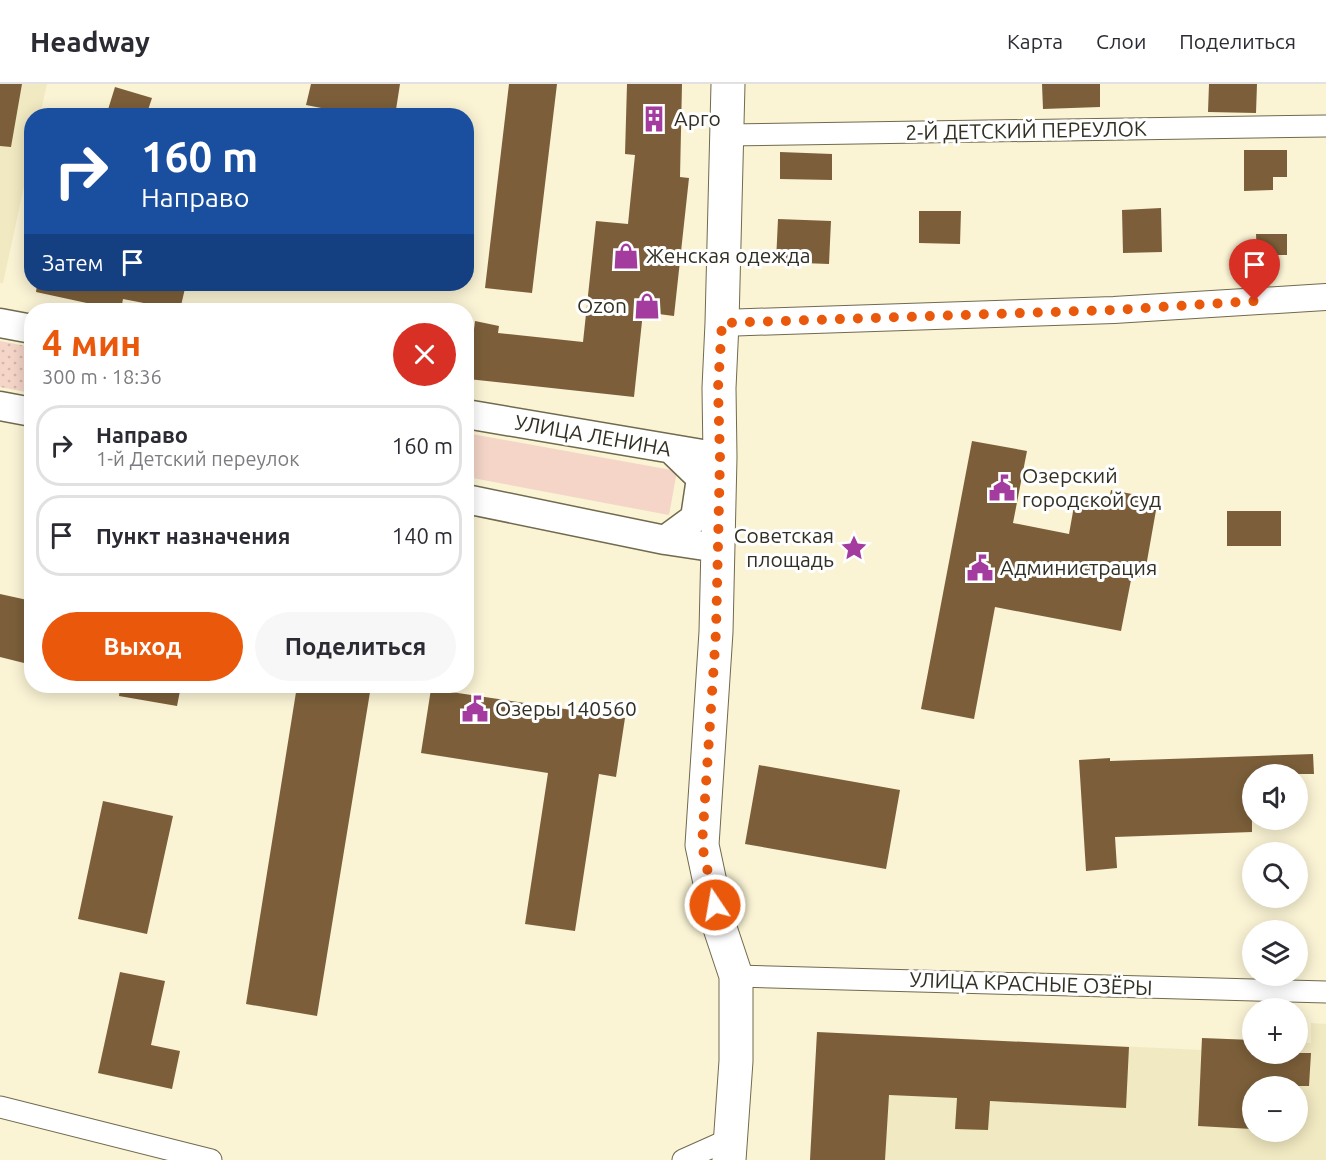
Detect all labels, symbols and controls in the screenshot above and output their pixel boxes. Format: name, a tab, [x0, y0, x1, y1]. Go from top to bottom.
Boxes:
text: Headway	[30, 26, 150, 57]
text: Карта	[1007, 29, 1063, 53]
text: Слои	[1096, 29, 1146, 53]
text: Поделиться	[1179, 29, 1296, 53]
building icon: Арго	[639, 104, 669, 134]
place label: Арго	[674, 106, 721, 130]
street label: 2-Й ДЕТСКИЙ ПЕРЕУЛОК	[905, 116, 1147, 144]
icon: right	[42, 132, 120, 210]
text: 160 m	[141, 133, 258, 180]
text: Направо	[141, 182, 250, 212]
pin	[1229, 239, 1280, 301]
shop icon: Женская одежда	[611, 241, 641, 271]
place label: Женская одежда	[646, 243, 810, 267]
icon: arrive	[116, 246, 149, 279]
icon: arrive	[1238, 248, 1271, 281]
text: Затем	[42, 250, 104, 275]
shop icon: Ozon	[632, 291, 662, 321]
place label: Ozon	[577, 293, 627, 317]
text: 4 мин	[42, 322, 141, 363]
button: close	[393, 323, 456, 386]
text: 300 m · 18:36	[42, 365, 162, 388]
street label: УЛИЦА ЛЕНИНА	[513, 409, 674, 461]
text: Направо	[96, 422, 188, 447]
icon: right	[45, 429, 78, 462]
text: 160 m	[392, 433, 453, 458]
text: 1-й Детский переулок	[96, 447, 299, 470]
place label: Озерский городской суд	[1022, 463, 1161, 511]
public building icon: Озерский городской суд	[987, 473, 1017, 503]
icon: arrive	[45, 519, 78, 552]
text: Пункт назначения	[96, 523, 290, 548]
text: 140 m	[392, 523, 453, 548]
place label: Советская площадь	[734, 523, 834, 571]
place icon: Советская площадь	[839, 533, 869, 563]
public building icon: Администрация	[965, 553, 995, 583]
place label: Администрация	[1000, 555, 1157, 579]
button: Выход	[42, 612, 243, 681]
button: Поделиться	[255, 612, 456, 681]
public building icon: Озеры 140560	[460, 694, 490, 724]
place label: Озеры 140560	[495, 696, 637, 720]
map controls	[1242, 764, 1308, 1142]
button: sound	[1242, 764, 1308, 830]
button: search	[1242, 842, 1308, 908]
position arrow	[683, 873, 747, 937]
button: layers	[1242, 920, 1308, 986]
street label: УЛИЦА КРАСНЫЕ ОЗЁРЫ	[909, 967, 1153, 999]
button: +	[1242, 998, 1308, 1064]
button: −	[1242, 1076, 1308, 1142]

